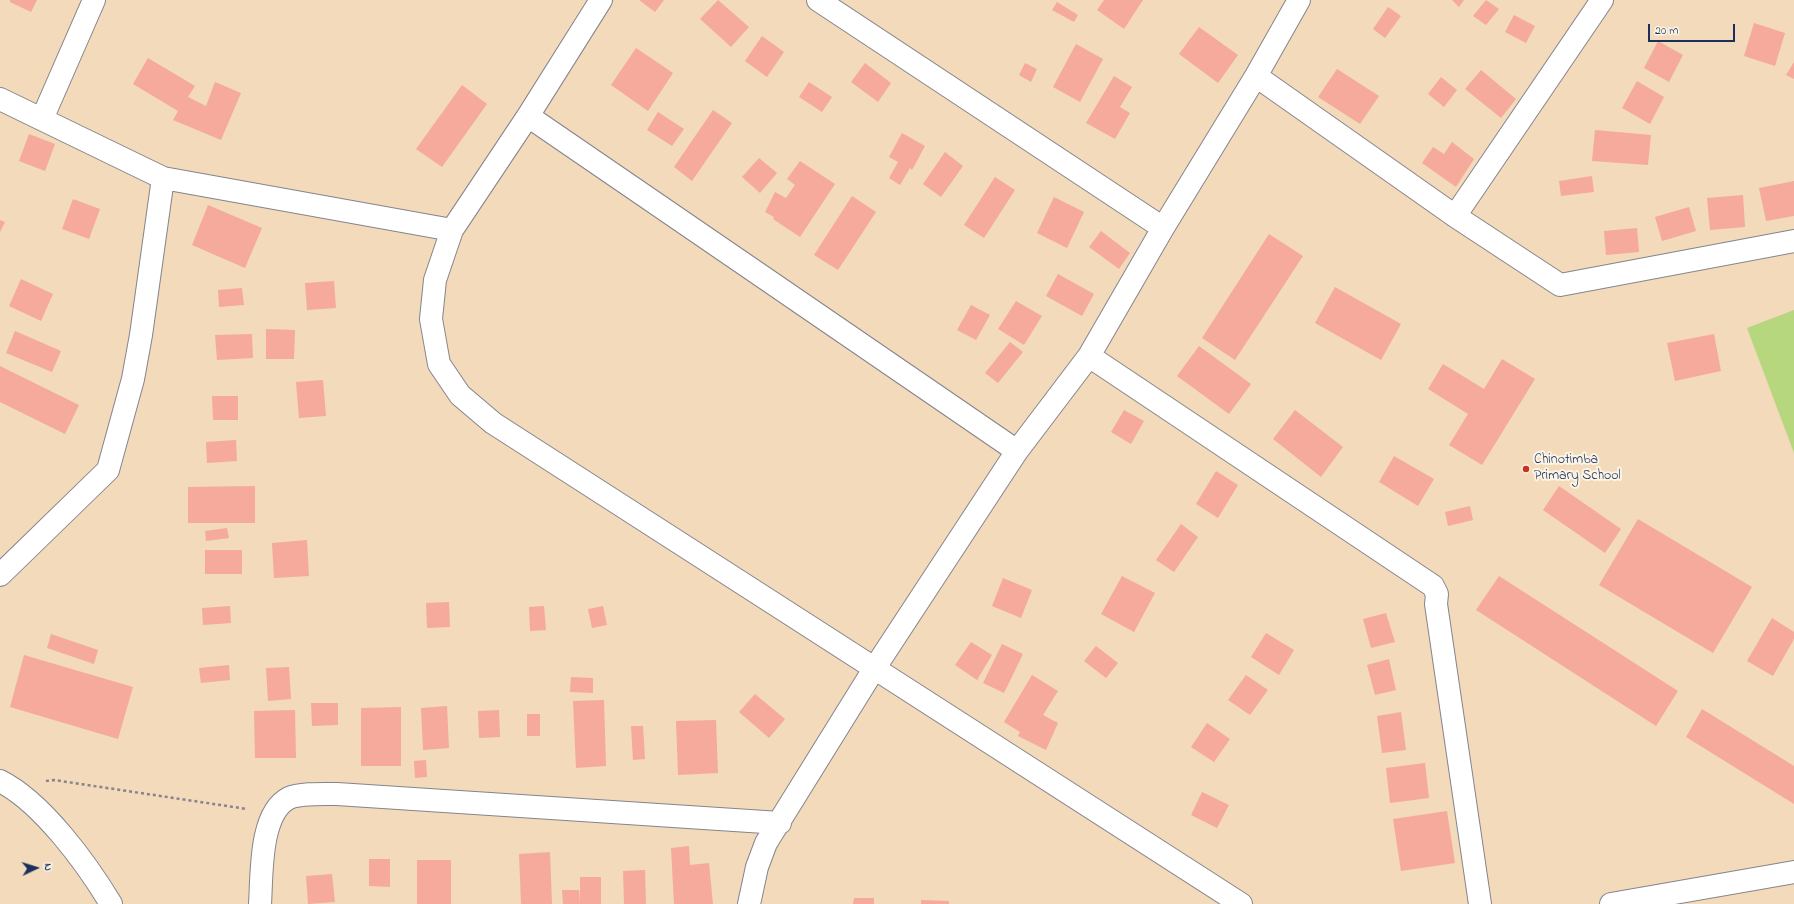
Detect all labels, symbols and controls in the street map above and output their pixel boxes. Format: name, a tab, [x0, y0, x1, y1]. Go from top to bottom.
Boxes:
scale bar	[1650, 16, 1737, 42]
text: 20 m	[1655, 22, 1678, 40]
place label: Chinotimba Primary School	[1534, 453, 1621, 486]
marker: Chinotimba Primary School	[1521, 464, 1531, 474]
north arrow	[16, 848, 56, 888]
text: N	[40, 863, 56, 871]

